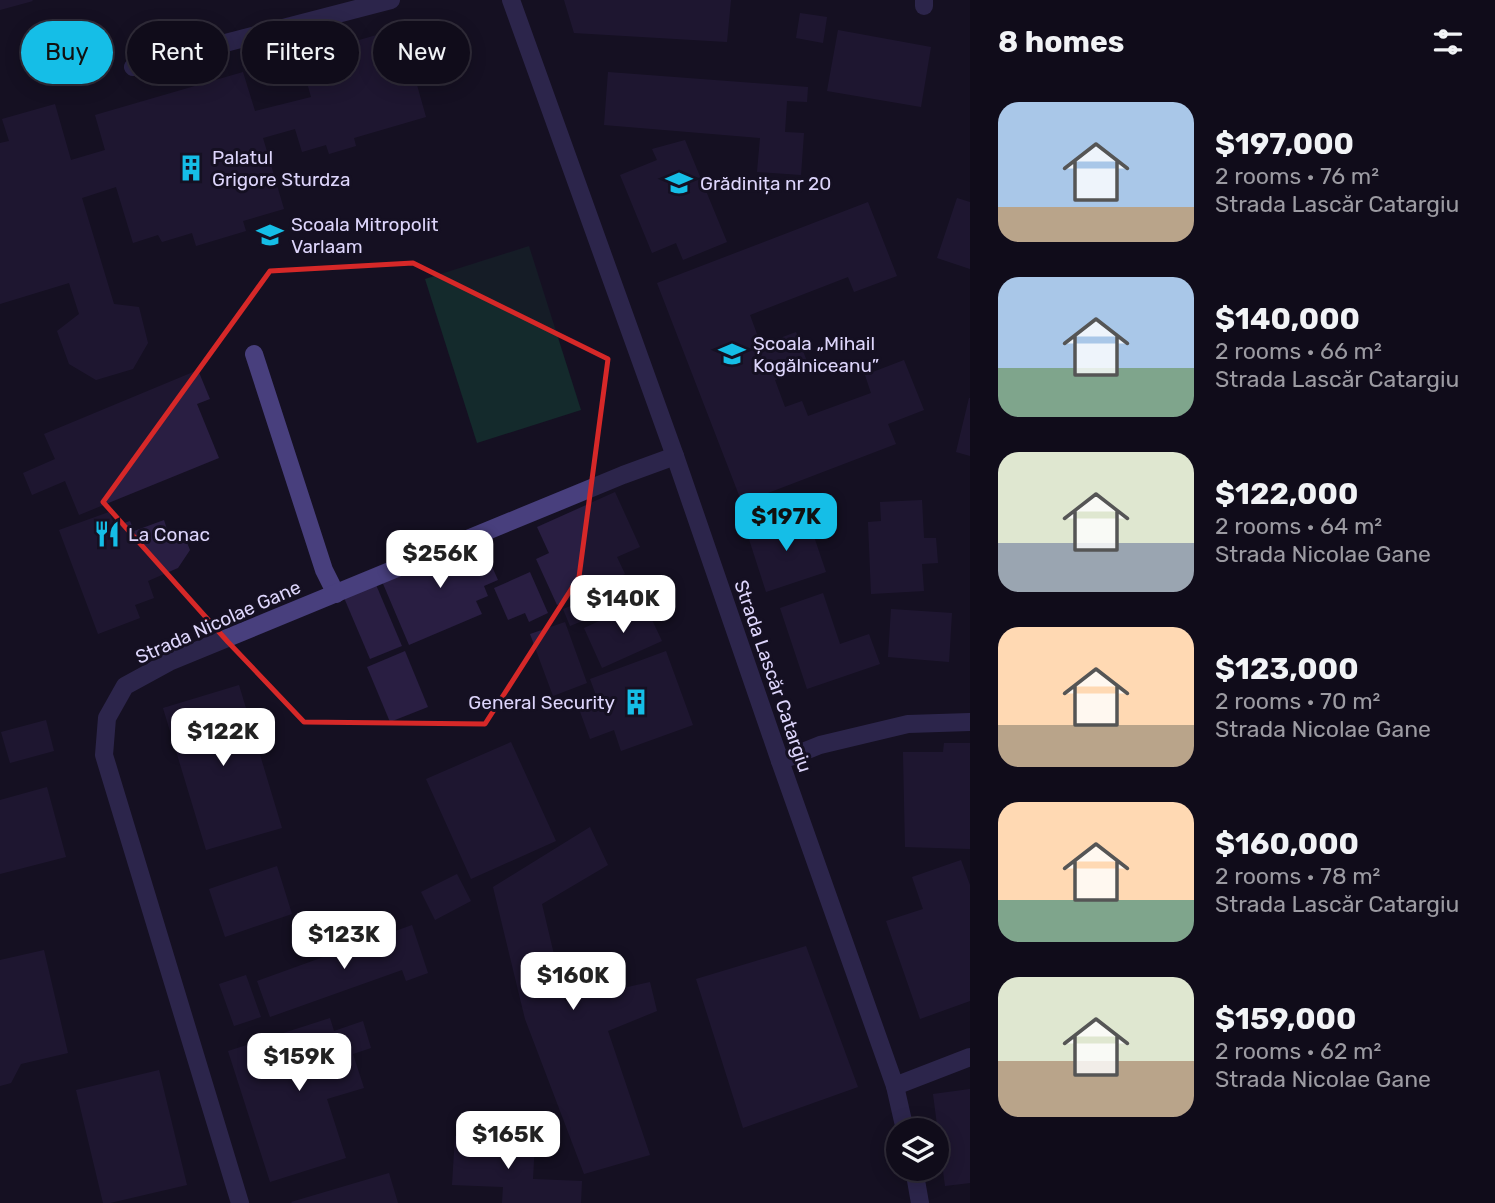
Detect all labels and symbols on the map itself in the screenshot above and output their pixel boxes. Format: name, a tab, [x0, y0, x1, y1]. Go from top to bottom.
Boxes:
place label: Palatul Grigore Sturdza	[212, 146, 351, 191]
building icon: Palatul Grigore Sturdza	[176, 153, 206, 183]
school or university icon: Grădinița nr 20	[664, 168, 694, 198]
place label: Grădinița nr 20	[700, 172, 831, 195]
place label: Scoala Mitropolit Varlaam	[291, 213, 439, 258]
school or university icon: Scoala Mitropolit Varlaam	[255, 220, 285, 250]
place label: Școala „Mihail Kogălniceanu”	[753, 332, 879, 377]
school or university icon: Școala „Mihail Kogălniceanu”	[717, 339, 747, 369]
pin: $197K	[737, 494, 835, 553]
restaurant icon: La Conac	[92, 519, 122, 549]
place label: La Conac	[128, 523, 210, 546]
pin: $256K	[391, 530, 489, 590]
street label: Strada Nicolae Gane	[132, 575, 304, 669]
pin: $140K	[574, 576, 672, 635]
street label: Strada Lascăr Catargiu	[729, 577, 817, 775]
building icon: General Security	[621, 687, 651, 717]
place label: General Security	[468, 691, 615, 714]
pin: $122K	[174, 708, 272, 768]
pin: $123K	[295, 912, 393, 971]
pin: $160K	[524, 953, 622, 1012]
pin: $159K	[250, 1034, 348, 1093]
pin: $165K	[459, 1112, 557, 1171]

